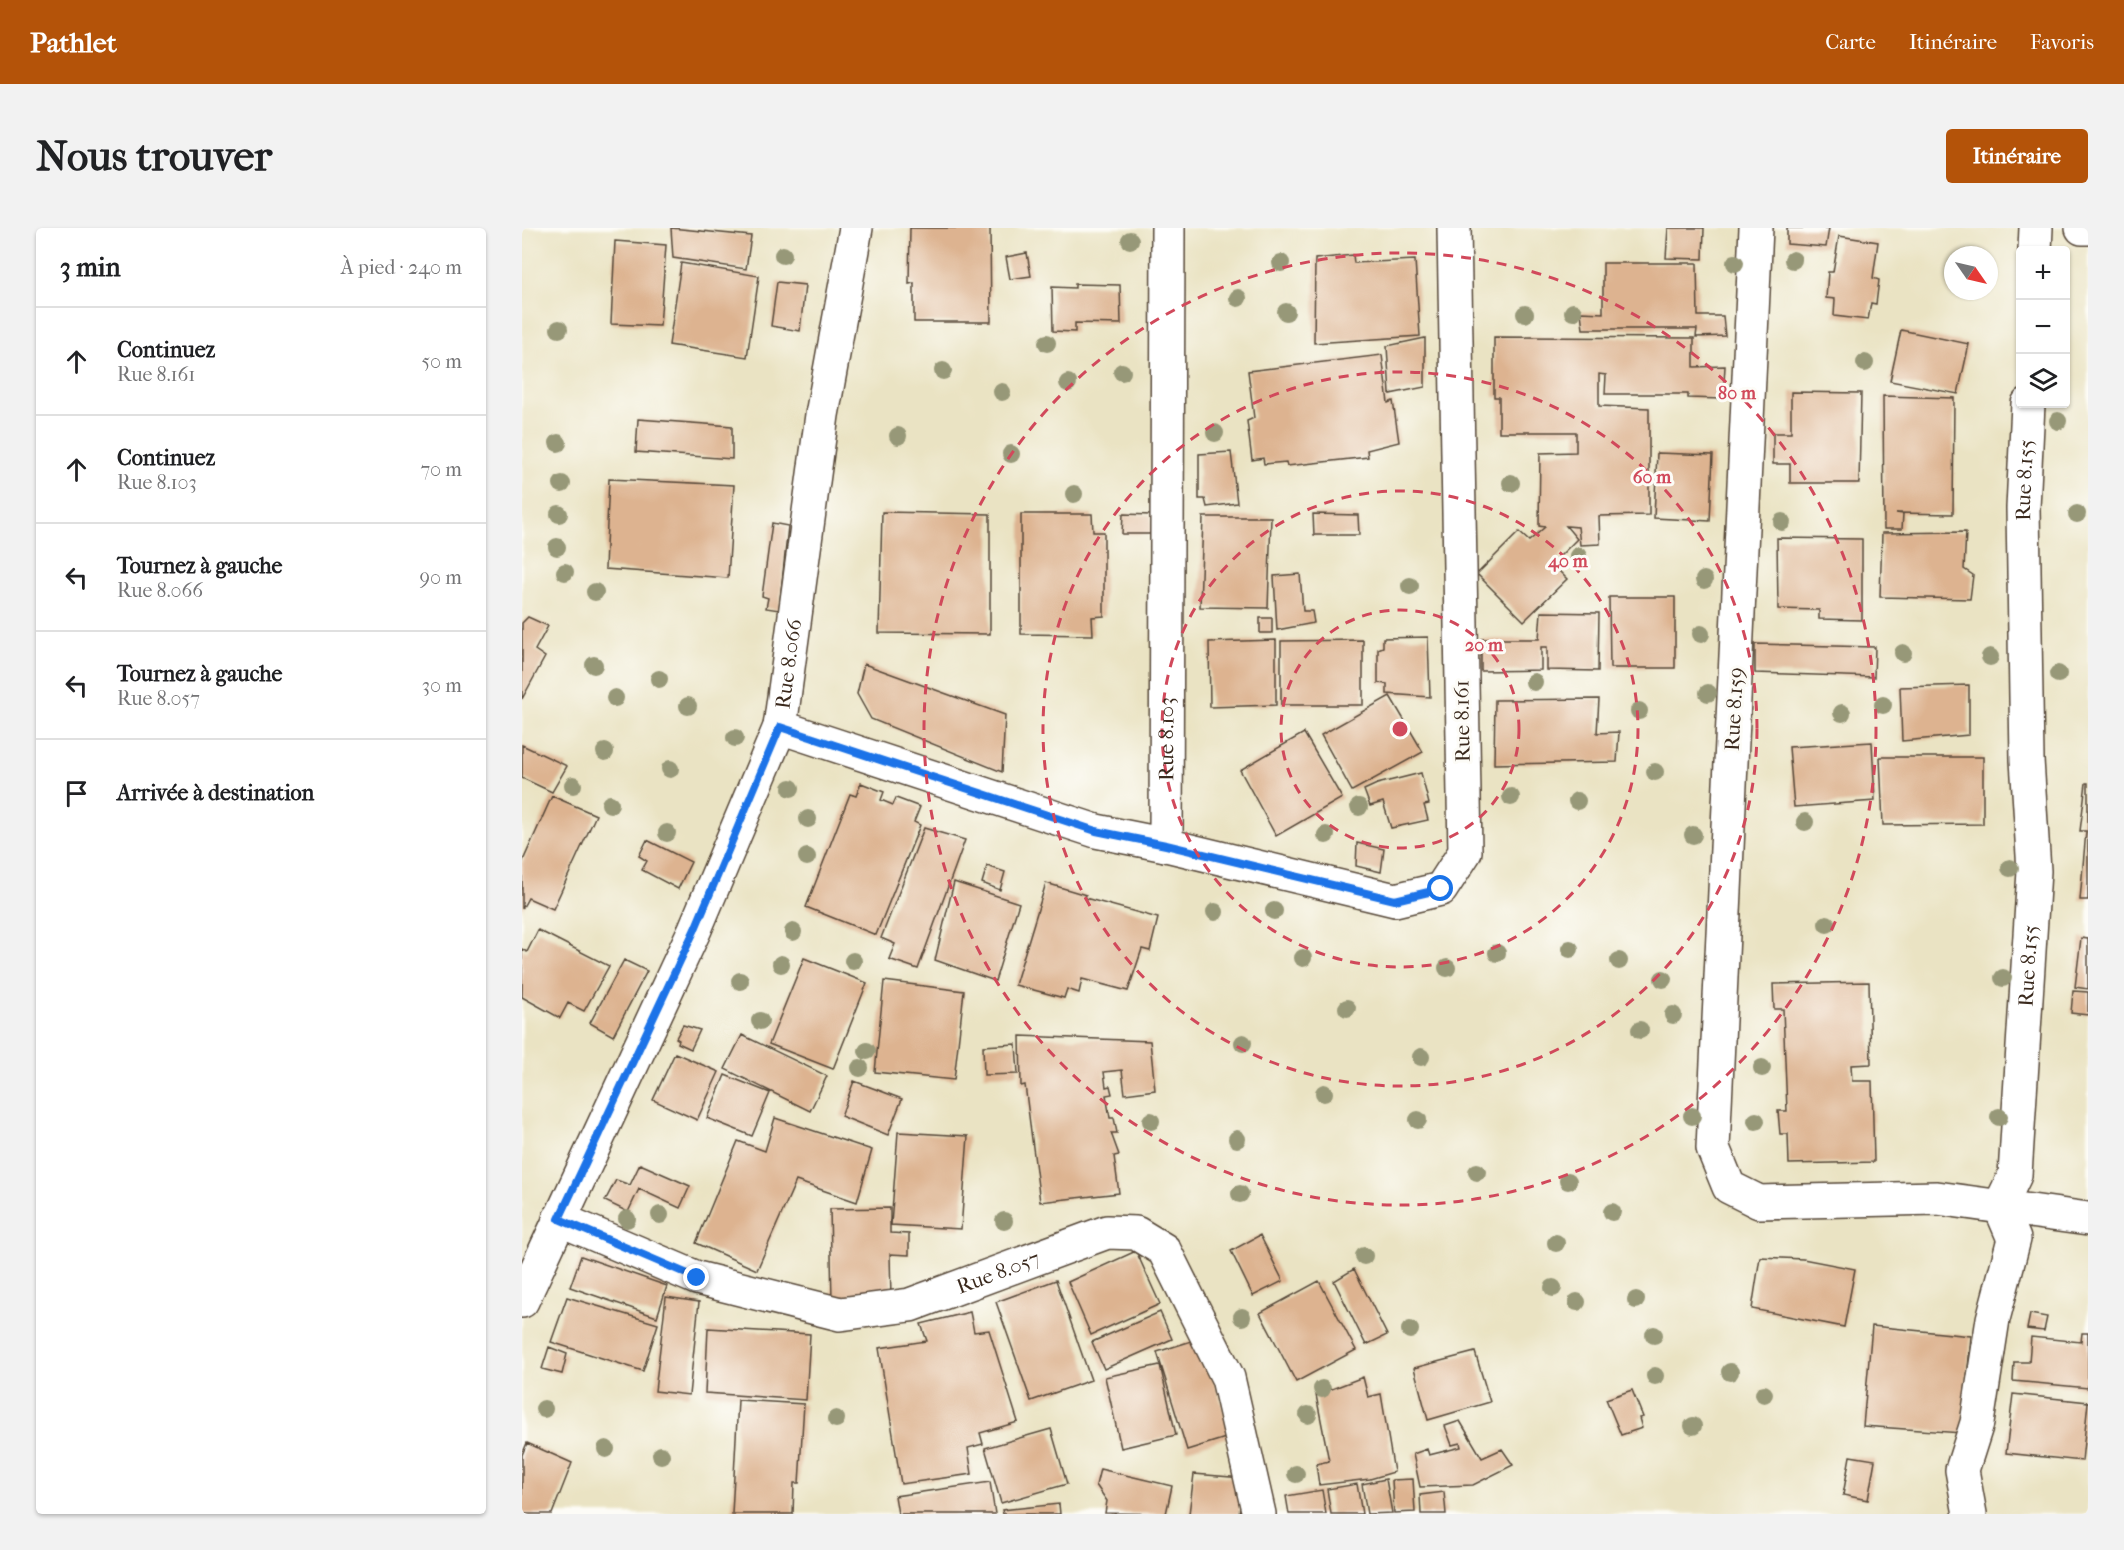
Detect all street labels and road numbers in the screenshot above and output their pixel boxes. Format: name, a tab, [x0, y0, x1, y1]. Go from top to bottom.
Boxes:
street label: Rue 8.155	[2011, 439, 2038, 521]
street label: Rue 8.066	[771, 617, 807, 710]
street label: Rue 8.159	[1720, 667, 1748, 751]
street label: Rue 8.161	[1449, 680, 1475, 762]
street label: Rue 8.103	[1154, 697, 1178, 781]
street label: Rue 8.155	[2014, 924, 2043, 1007]
street label: Rue 8.057	[953, 1246, 1043, 1299]

